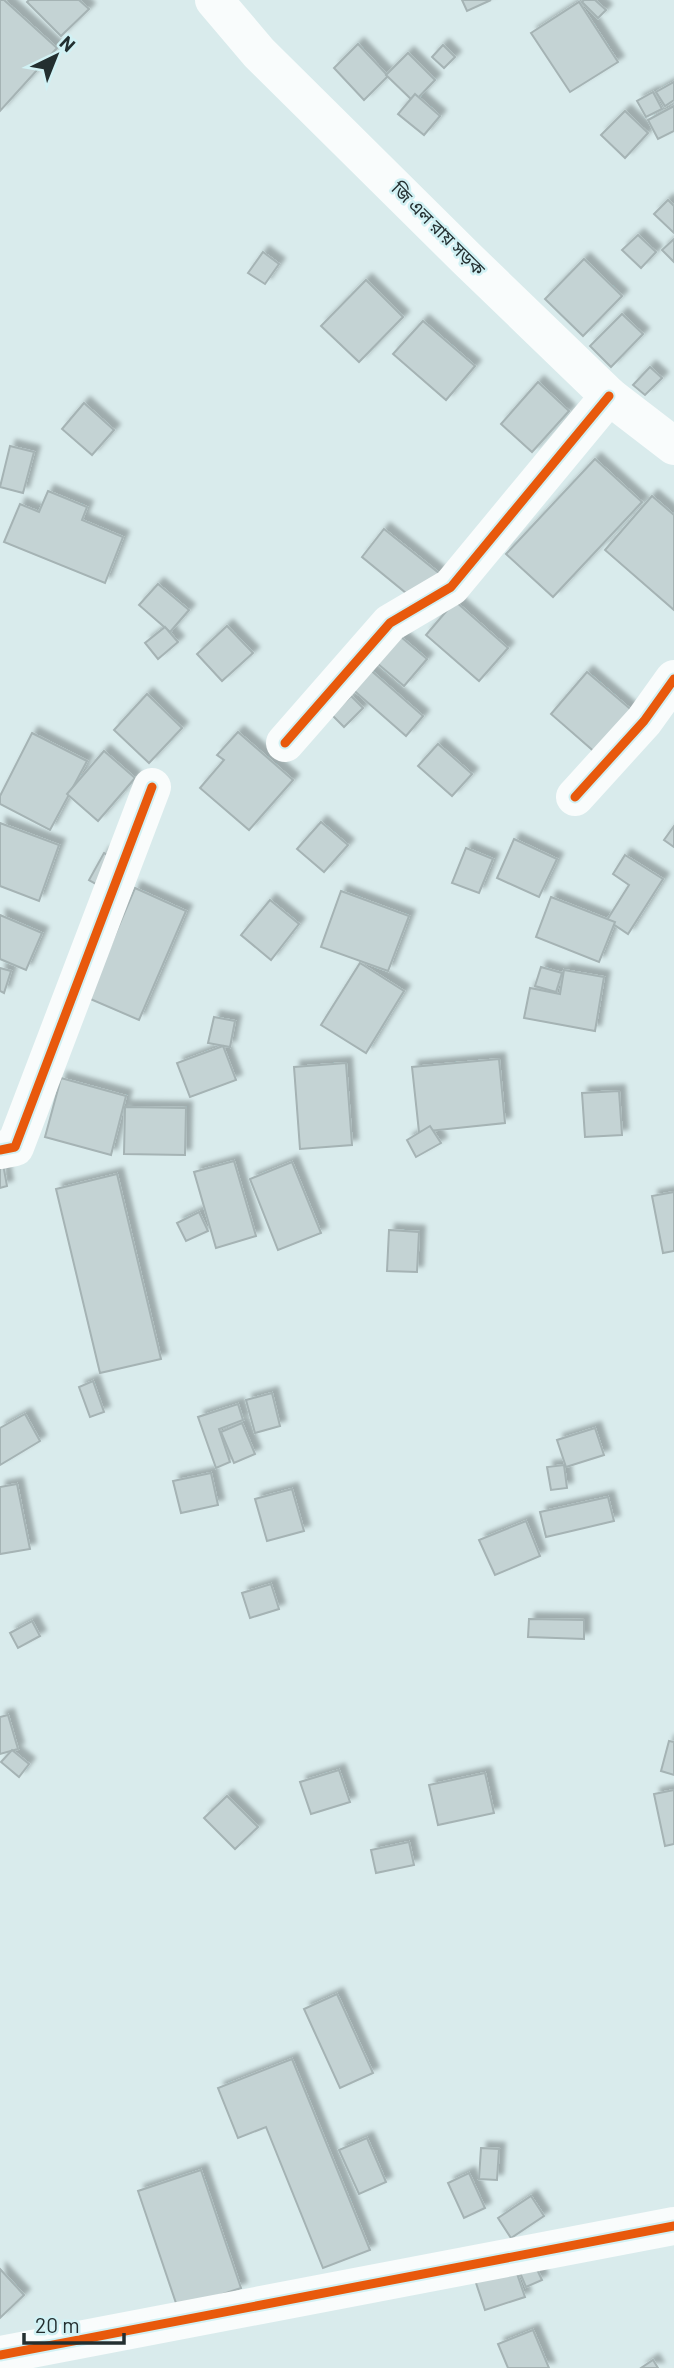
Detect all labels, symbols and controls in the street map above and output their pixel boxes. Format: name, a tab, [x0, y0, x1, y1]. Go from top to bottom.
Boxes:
north arrow	[21, 21, 91, 91]
text: N	[55, 30, 80, 56]
street label: জি এল রায় সড়ক	[387, 176, 490, 280]
scale bar	[24, 2302, 124, 2346]
text: 20 m	[35, 2312, 80, 2337]

